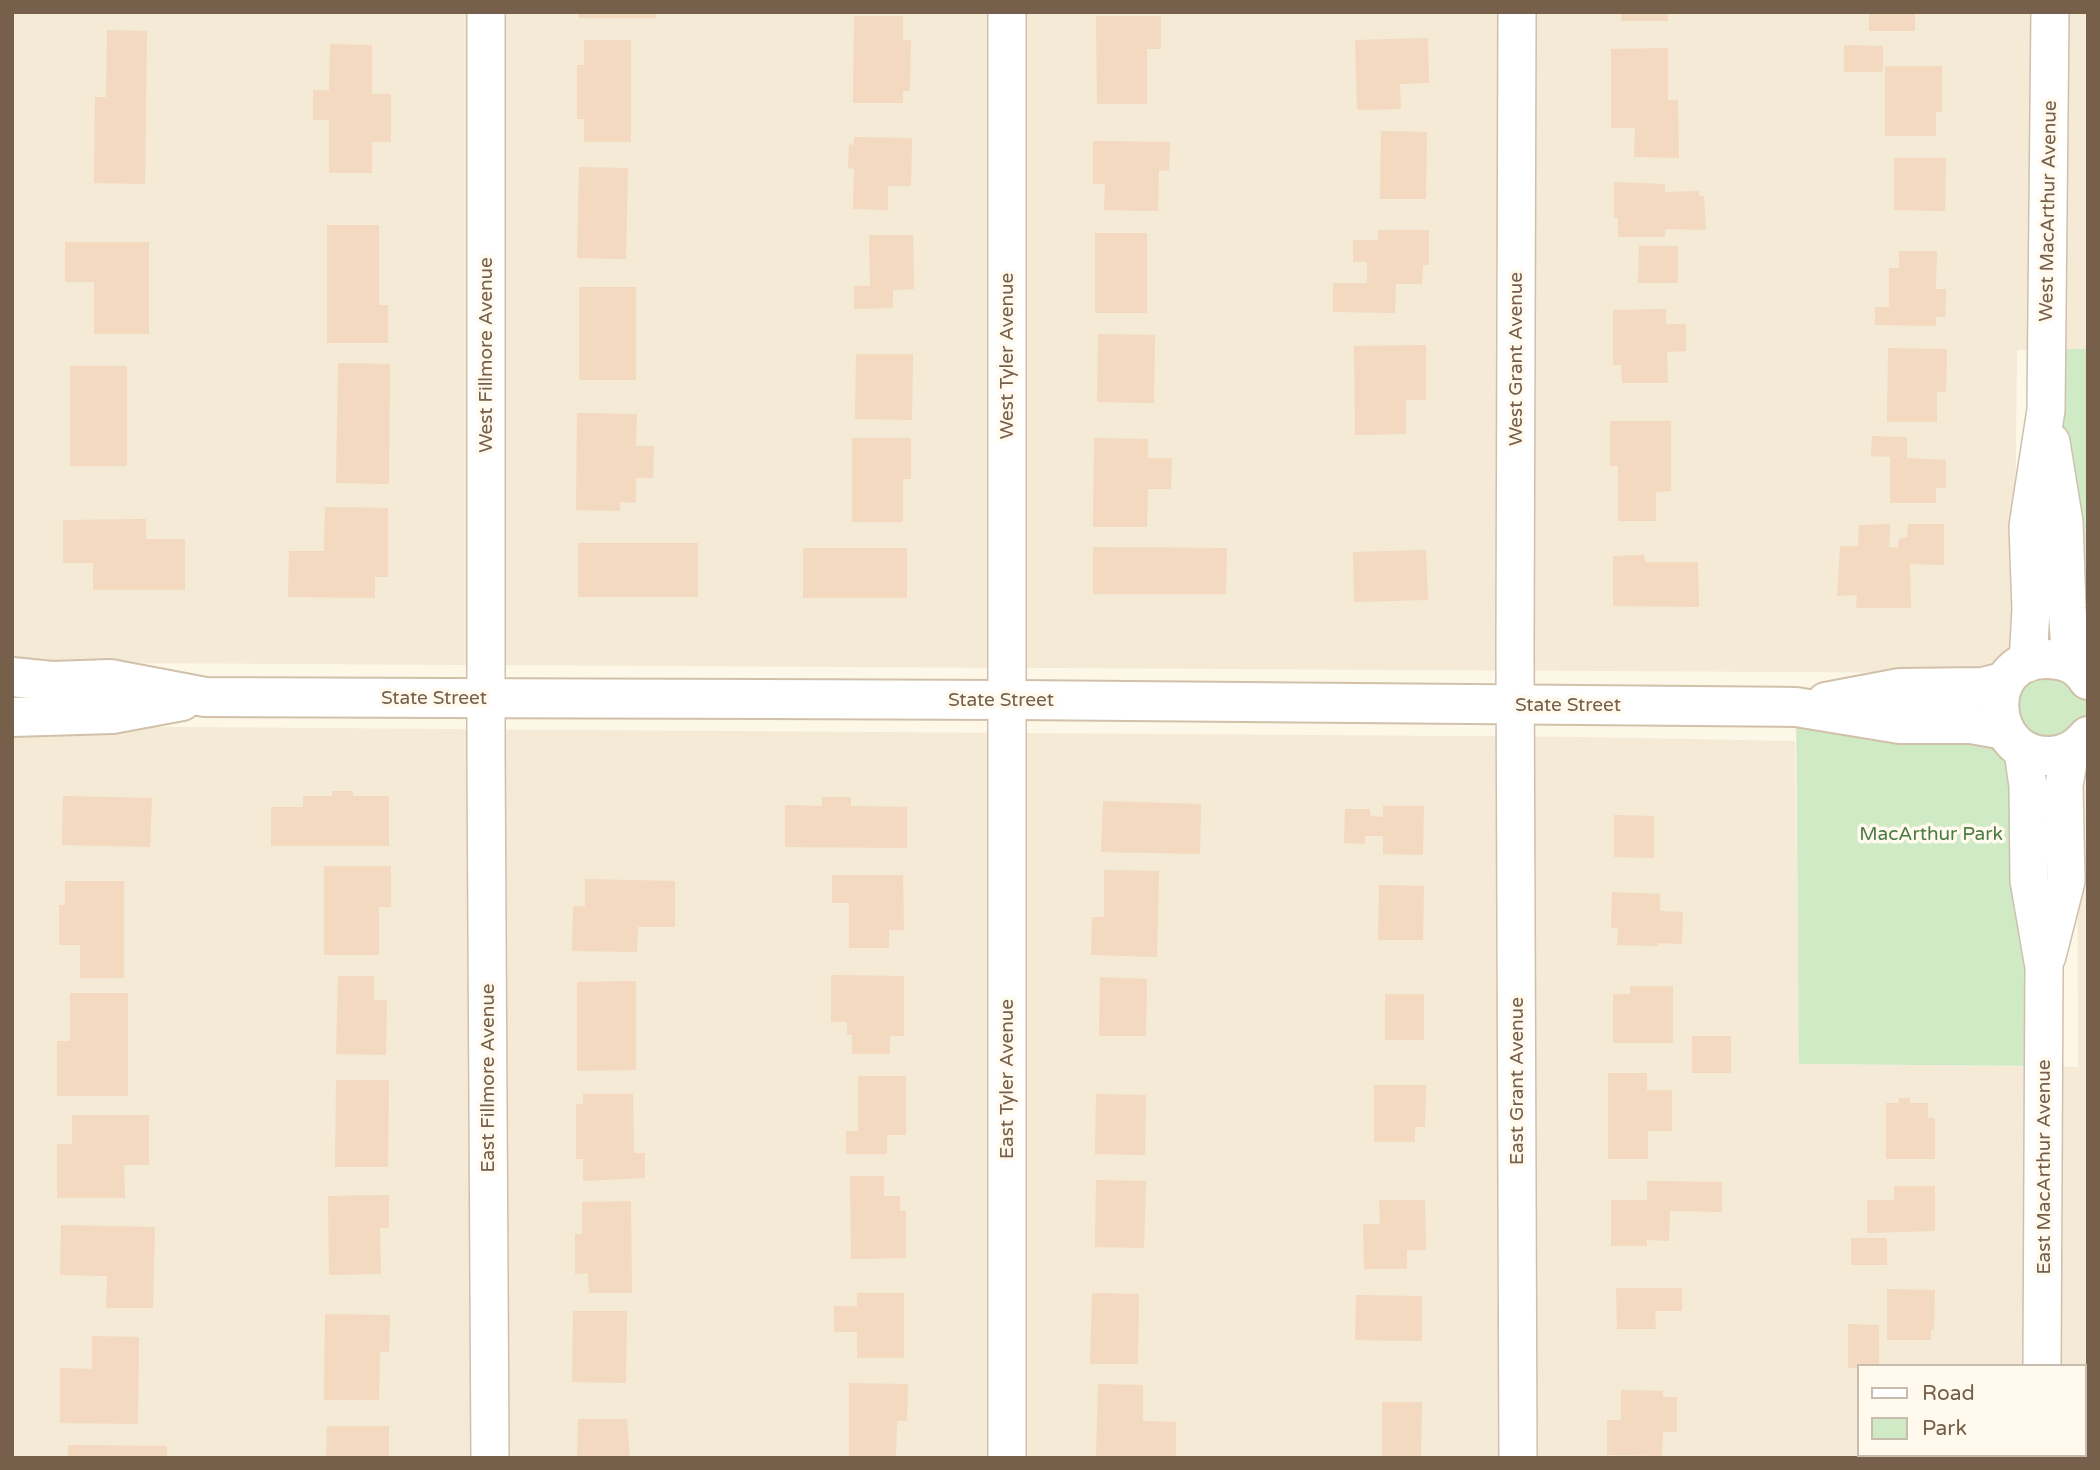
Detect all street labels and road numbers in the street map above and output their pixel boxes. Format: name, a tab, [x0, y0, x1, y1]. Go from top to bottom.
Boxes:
street label: West MacArthur Avenue	[2035, 100, 2061, 322]
street label: West Fillmore Avenue	[475, 257, 497, 453]
street label: West Grant Avenue	[1505, 272, 1527, 446]
street label: West Tyler Avenue	[996, 273, 1018, 439]
street label: State Street	[381, 687, 487, 709]
street label: State Street	[948, 689, 1054, 711]
street label: State Street	[1515, 694, 1621, 716]
street label: East Fillmore Avenue	[477, 983, 499, 1173]
street label: East Grant Avenue	[1506, 997, 1528, 1165]
street label: East Tyler Avenue	[996, 999, 1018, 1159]
street label: East MacArthur Avenue	[2033, 1060, 2055, 1274]

